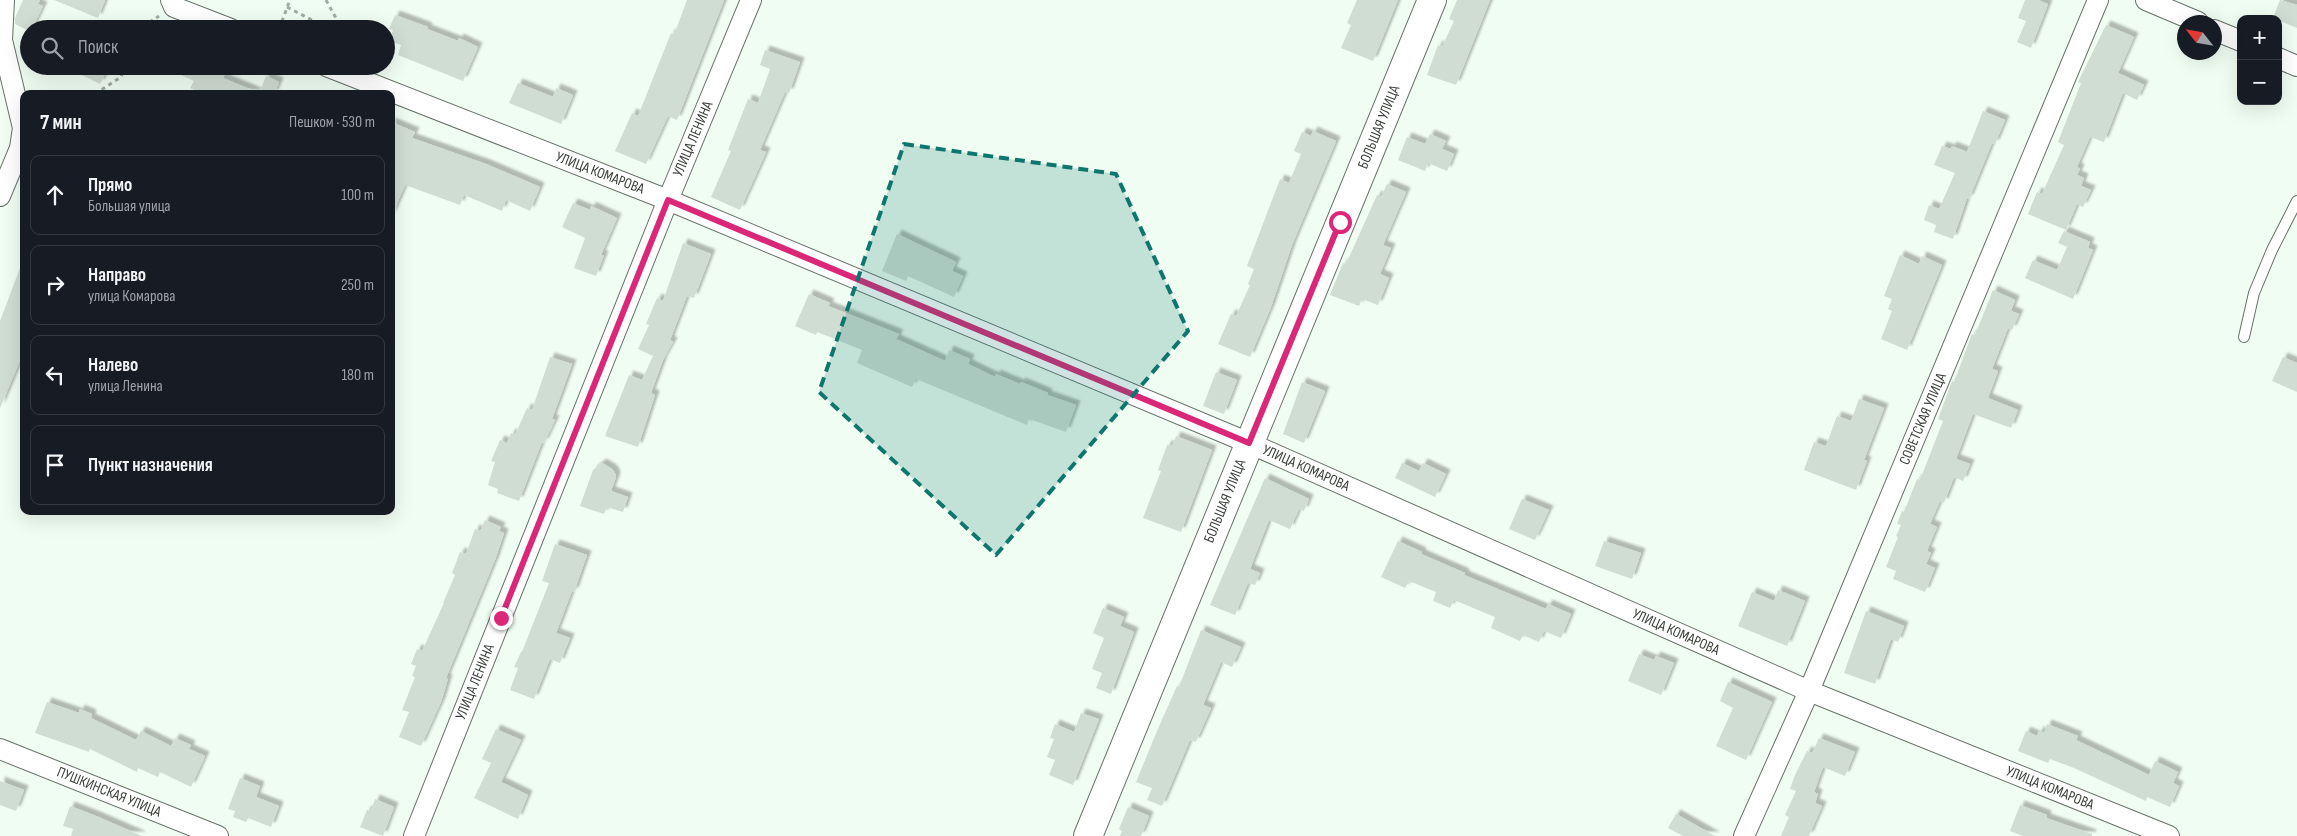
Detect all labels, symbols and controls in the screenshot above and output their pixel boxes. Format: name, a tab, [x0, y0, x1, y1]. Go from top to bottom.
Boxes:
north arrow	[2177, 15, 2222, 60]
map controls	[2237, 15, 2282, 105]
button: +	[2237, 15, 2282, 60]
search box	[20, 20, 395, 75]
icon: search	[38, 34, 66, 62]
text: Поиск	[78, 36, 118, 59]
button: −	[2237, 60, 2282, 105]
street label: БОЛЬШАЯ УЛИЦА	[1354, 82, 1405, 172]
street label: УЛИЦА ЛЕНИНА	[669, 98, 718, 180]
text: 7 мин	[40, 110, 82, 135]
text: Пешком · 530 m	[289, 113, 375, 132]
street label: УЛИЦА КОМАРОВА	[553, 147, 648, 199]
text: Прямо	[88, 174, 132, 197]
icon: ahead	[41, 181, 69, 209]
text: 100 m	[341, 186, 374, 205]
text: Большая улица	[88, 197, 171, 216]
route start	[1329, 211, 1352, 234]
text: Направо	[88, 264, 146, 287]
icon: right	[41, 271, 69, 299]
text: 250 m	[341, 276, 374, 295]
text: улица Комарова	[88, 287, 175, 306]
text: Налево	[88, 354, 138, 377]
icon: left	[41, 361, 69, 389]
text: 180 m	[341, 366, 374, 385]
street label: СОВЕТСКАЯ УЛИЦА	[1895, 370, 1951, 468]
text: улица Ленина	[88, 377, 163, 396]
street label: УЛИЦА КОМАРОВА	[1259, 440, 1353, 496]
icon: arrive	[41, 451, 69, 479]
text: Пункт назначения	[88, 454, 213, 477]
street label: БОЛЬШАЯ УЛИЦА	[1200, 456, 1251, 546]
street label: УЛИЦА КОМАРОВА	[1629, 604, 1723, 660]
route end	[490, 607, 513, 630]
street label: УЛИЦА ЛЕНИНА	[451, 641, 499, 723]
street label: ПУШКИНСКАЯ УЛИЦА	[54, 762, 164, 822]
street label: УЛИЦА КОМАРОВА	[2003, 762, 2097, 815]

